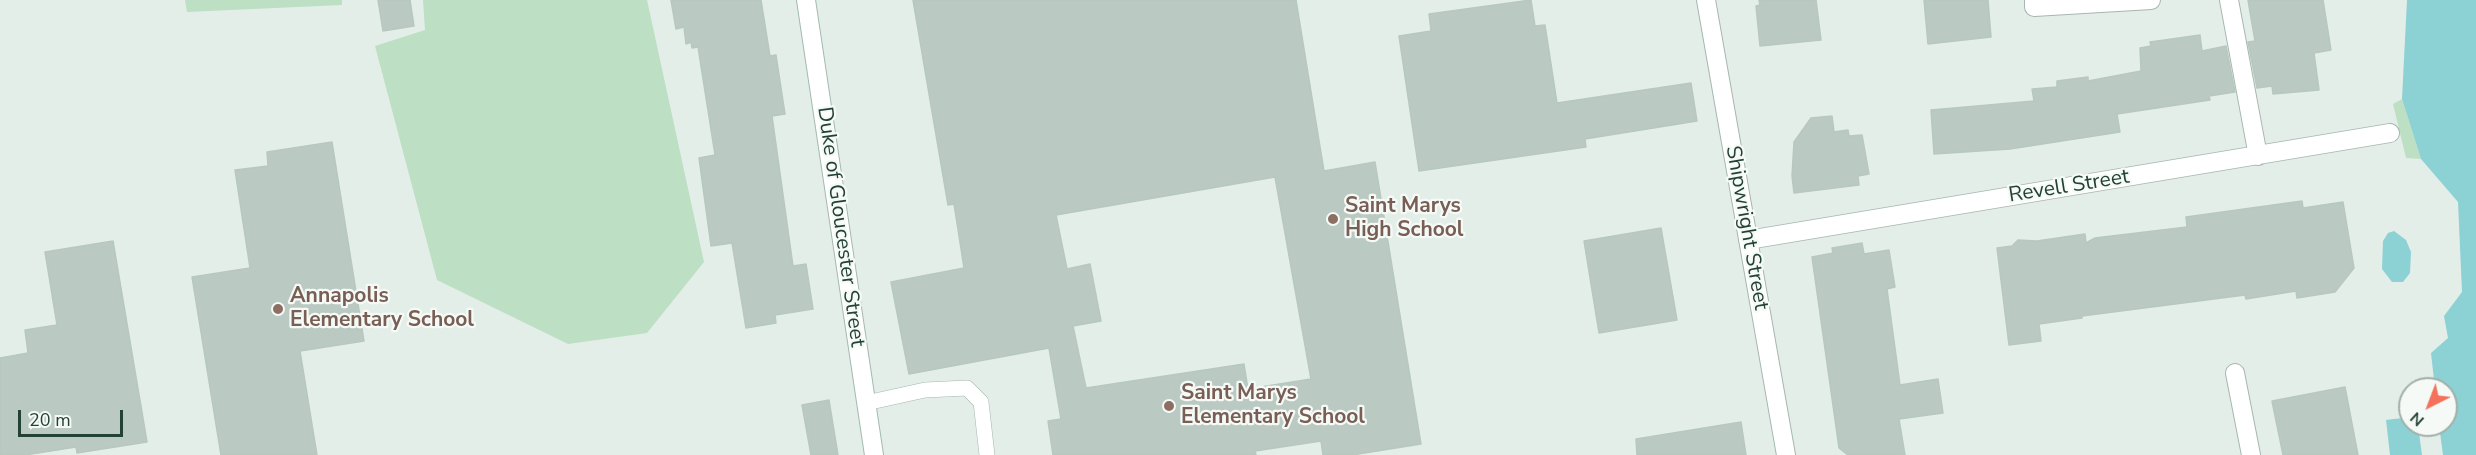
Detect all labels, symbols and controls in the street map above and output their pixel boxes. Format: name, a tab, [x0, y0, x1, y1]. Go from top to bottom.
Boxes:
street label: Duke of Gloucester Street	[811, 105, 869, 349]
street label: Shipwright Street	[1719, 144, 1773, 312]
street label: Revell Street	[2007, 165, 2131, 209]
place label: Saint Marys High School	[1345, 194, 1464, 244]
marker: Saint Marys High School	[1326, 212, 1340, 226]
place label: Annapolis Elementary School	[290, 284, 474, 334]
marker: Annapolis Elementary School	[271, 302, 285, 316]
north arrow	[2398, 377, 2458, 437]
place label: Saint Marys Elementary School	[1181, 381, 1365, 431]
scale bar	[21, 398, 126, 436]
marker: Saint Marys Elementary School	[1162, 399, 1176, 413]
text: N	[2405, 407, 2429, 431]
text: 20 m	[29, 408, 71, 432]

